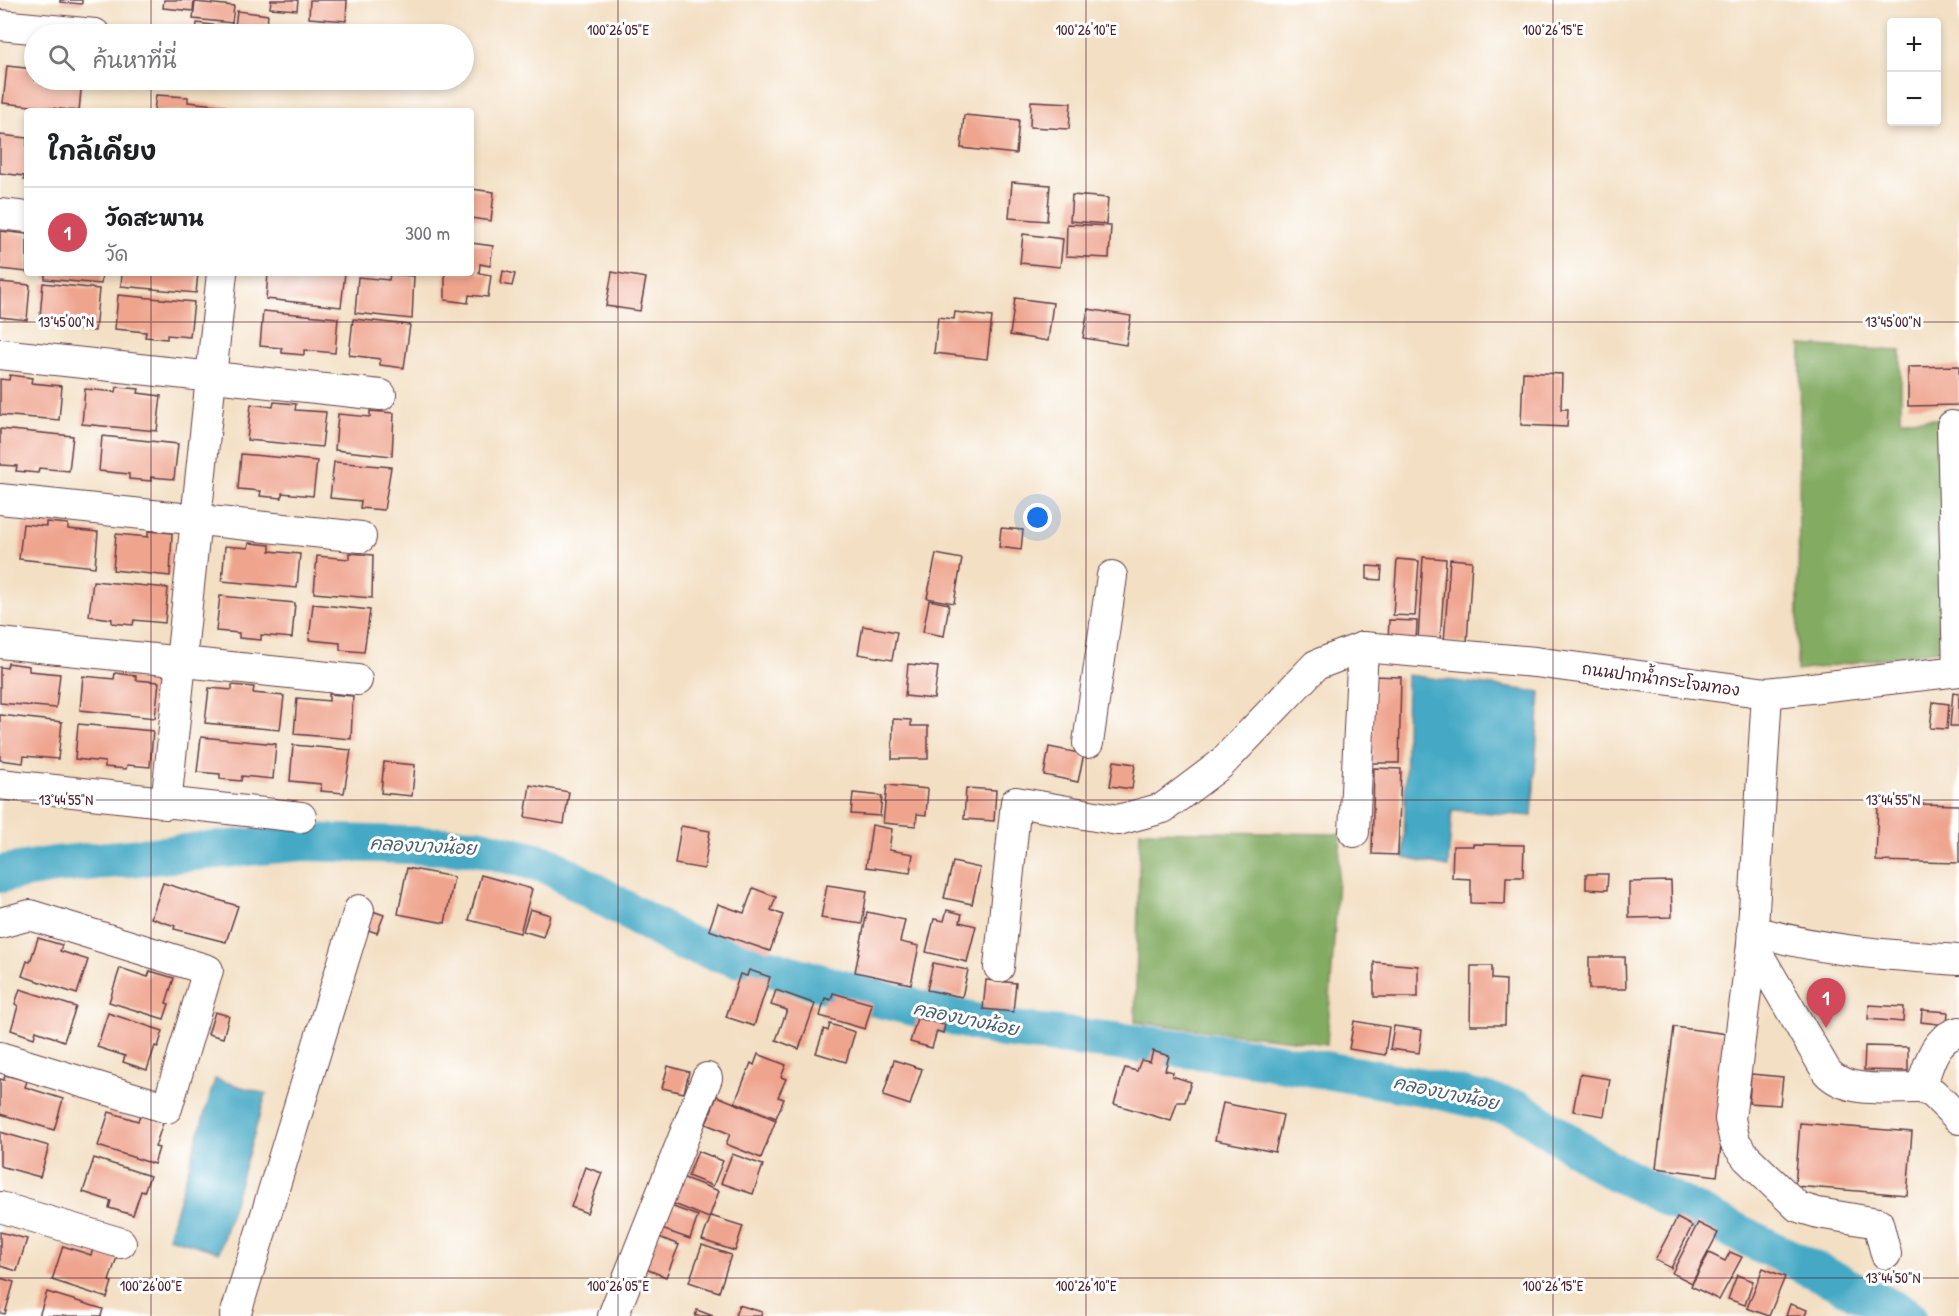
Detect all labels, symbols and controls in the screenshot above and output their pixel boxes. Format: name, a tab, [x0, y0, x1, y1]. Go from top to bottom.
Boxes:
map controls	[1887, 18, 1941, 126]
button: +	[1887, 18, 1941, 72]
text: 100°26'05"E	[587, 19, 649, 40]
text: 100°26'10"E	[1055, 19, 1117, 40]
text: 100°26'15"E	[1523, 19, 1584, 40]
search box	[24, 24, 474, 90]
icon: search	[45, 41, 78, 74]
text: ค้นหาที่นี่	[93, 45, 177, 75]
button: −	[1887, 72, 1941, 126]
text: ใกล้เคียง	[48, 133, 156, 168]
text: วัดสะพาน	[105, 203, 204, 233]
text: 1	[64, 219, 71, 246]
text: 300 m	[405, 219, 450, 246]
text: วัด	[105, 240, 128, 267]
text: 13°45'00"N	[38, 311, 94, 332]
text: 13°45'00"N	[1865, 311, 1921, 332]
your location	[1023, 503, 1052, 532]
street label: ถนนปากน้ำกระโจมทอง	[1581, 653, 1742, 701]
text: 13°44'55"N	[39, 789, 93, 810]
text: 13°44'55"N	[1866, 789, 1920, 810]
water label: คลองบางน้อย	[369, 830, 478, 861]
pin: 1	[1806, 978, 1846, 1028]
water label: คลองบางน้อย	[911, 995, 1022, 1042]
water label: คลองบางน้อย	[1391, 1069, 1502, 1116]
text: 13°44'50"N	[1866, 1267, 1920, 1288]
text: 100°26'00"E	[120, 1275, 183, 1296]
text: 100°26'05"E	[587, 1275, 649, 1296]
text: 100°26'10"E	[1055, 1275, 1117, 1296]
text: 100°26'15"E	[1523, 1275, 1584, 1296]

